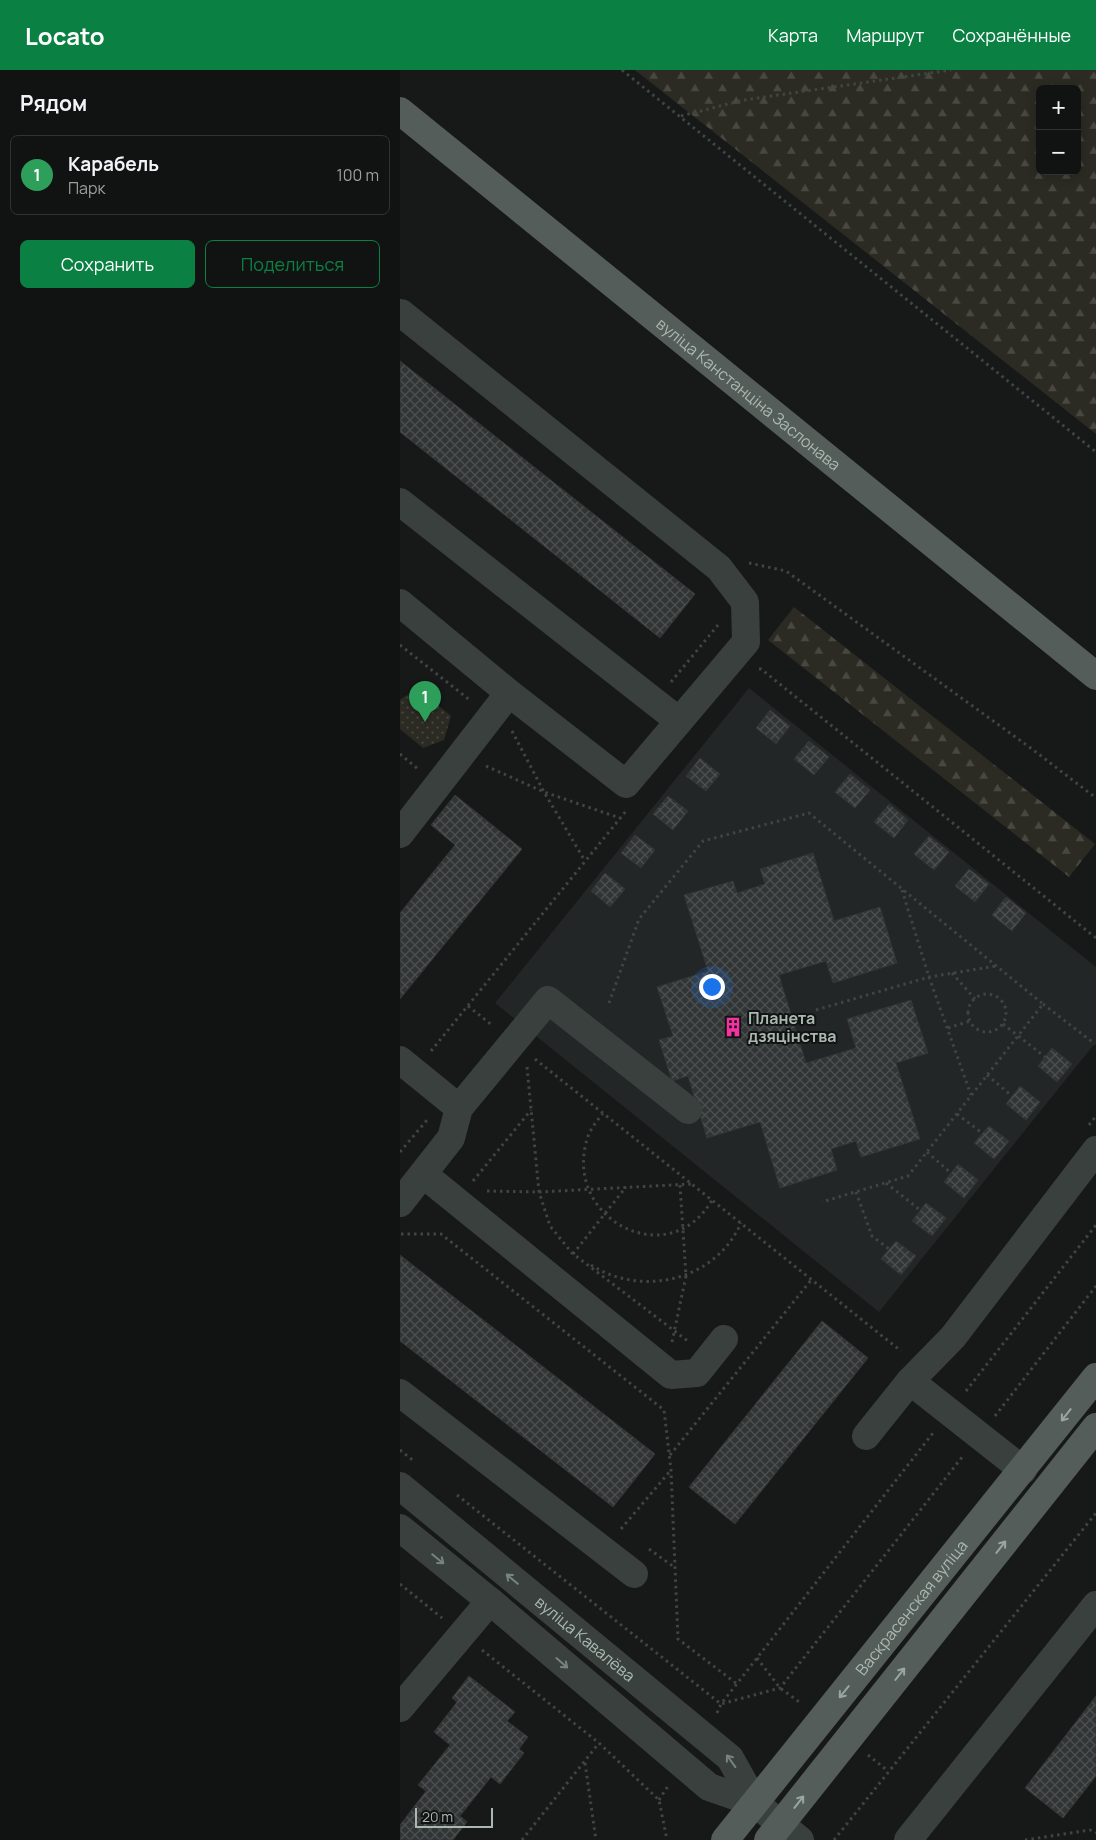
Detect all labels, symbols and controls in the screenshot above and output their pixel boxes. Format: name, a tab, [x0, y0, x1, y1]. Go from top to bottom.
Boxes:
text: Locato	[25, 19, 105, 52]
text: Карта	[768, 23, 818, 47]
text: Маршрут	[846, 23, 924, 47]
text: Сохранённые	[952, 23, 1071, 47]
map controls	[1036, 85, 1081, 175]
button: +	[1036, 85, 1081, 130]
text: Рядом	[20, 89, 87, 117]
button: −	[1036, 130, 1081, 175]
text: Карабель	[68, 151, 159, 177]
text: 1	[33, 164, 41, 186]
text: 100 m	[336, 164, 379, 186]
text: Парк	[68, 177, 105, 199]
button: Сохранить	[20, 240, 195, 288]
button: Поделиться	[205, 240, 380, 288]
street label: вуліца Канстанціна Заслонава	[652, 313, 845, 475]
pin: 1	[409, 681, 441, 722]
your location	[699, 974, 725, 1000]
place label: Планета дзяцінства	[748, 1007, 837, 1047]
building icon: Планета дзяцінства	[722, 1016, 744, 1038]
one-way arrow	[1060, 1408, 1071, 1421]
street label: Васкрасенская вуліца	[850, 1535, 972, 1680]
one-way arrow	[995, 1541, 1006, 1554]
one-way arrow	[431, 1554, 445, 1564]
one-way arrow	[506, 1573, 519, 1584]
street label: вуліца Кавалёва	[531, 1591, 640, 1686]
one-way arrow	[556, 1658, 569, 1669]
one-way arrow	[894, 1668, 905, 1681]
one-way arrow	[839, 1685, 849, 1699]
one-way arrow	[726, 1754, 736, 1768]
one-way arrow	[793, 1796, 804, 1809]
scale bar	[415, 1805, 492, 1828]
text: 20 m	[422, 1807, 453, 1826]

